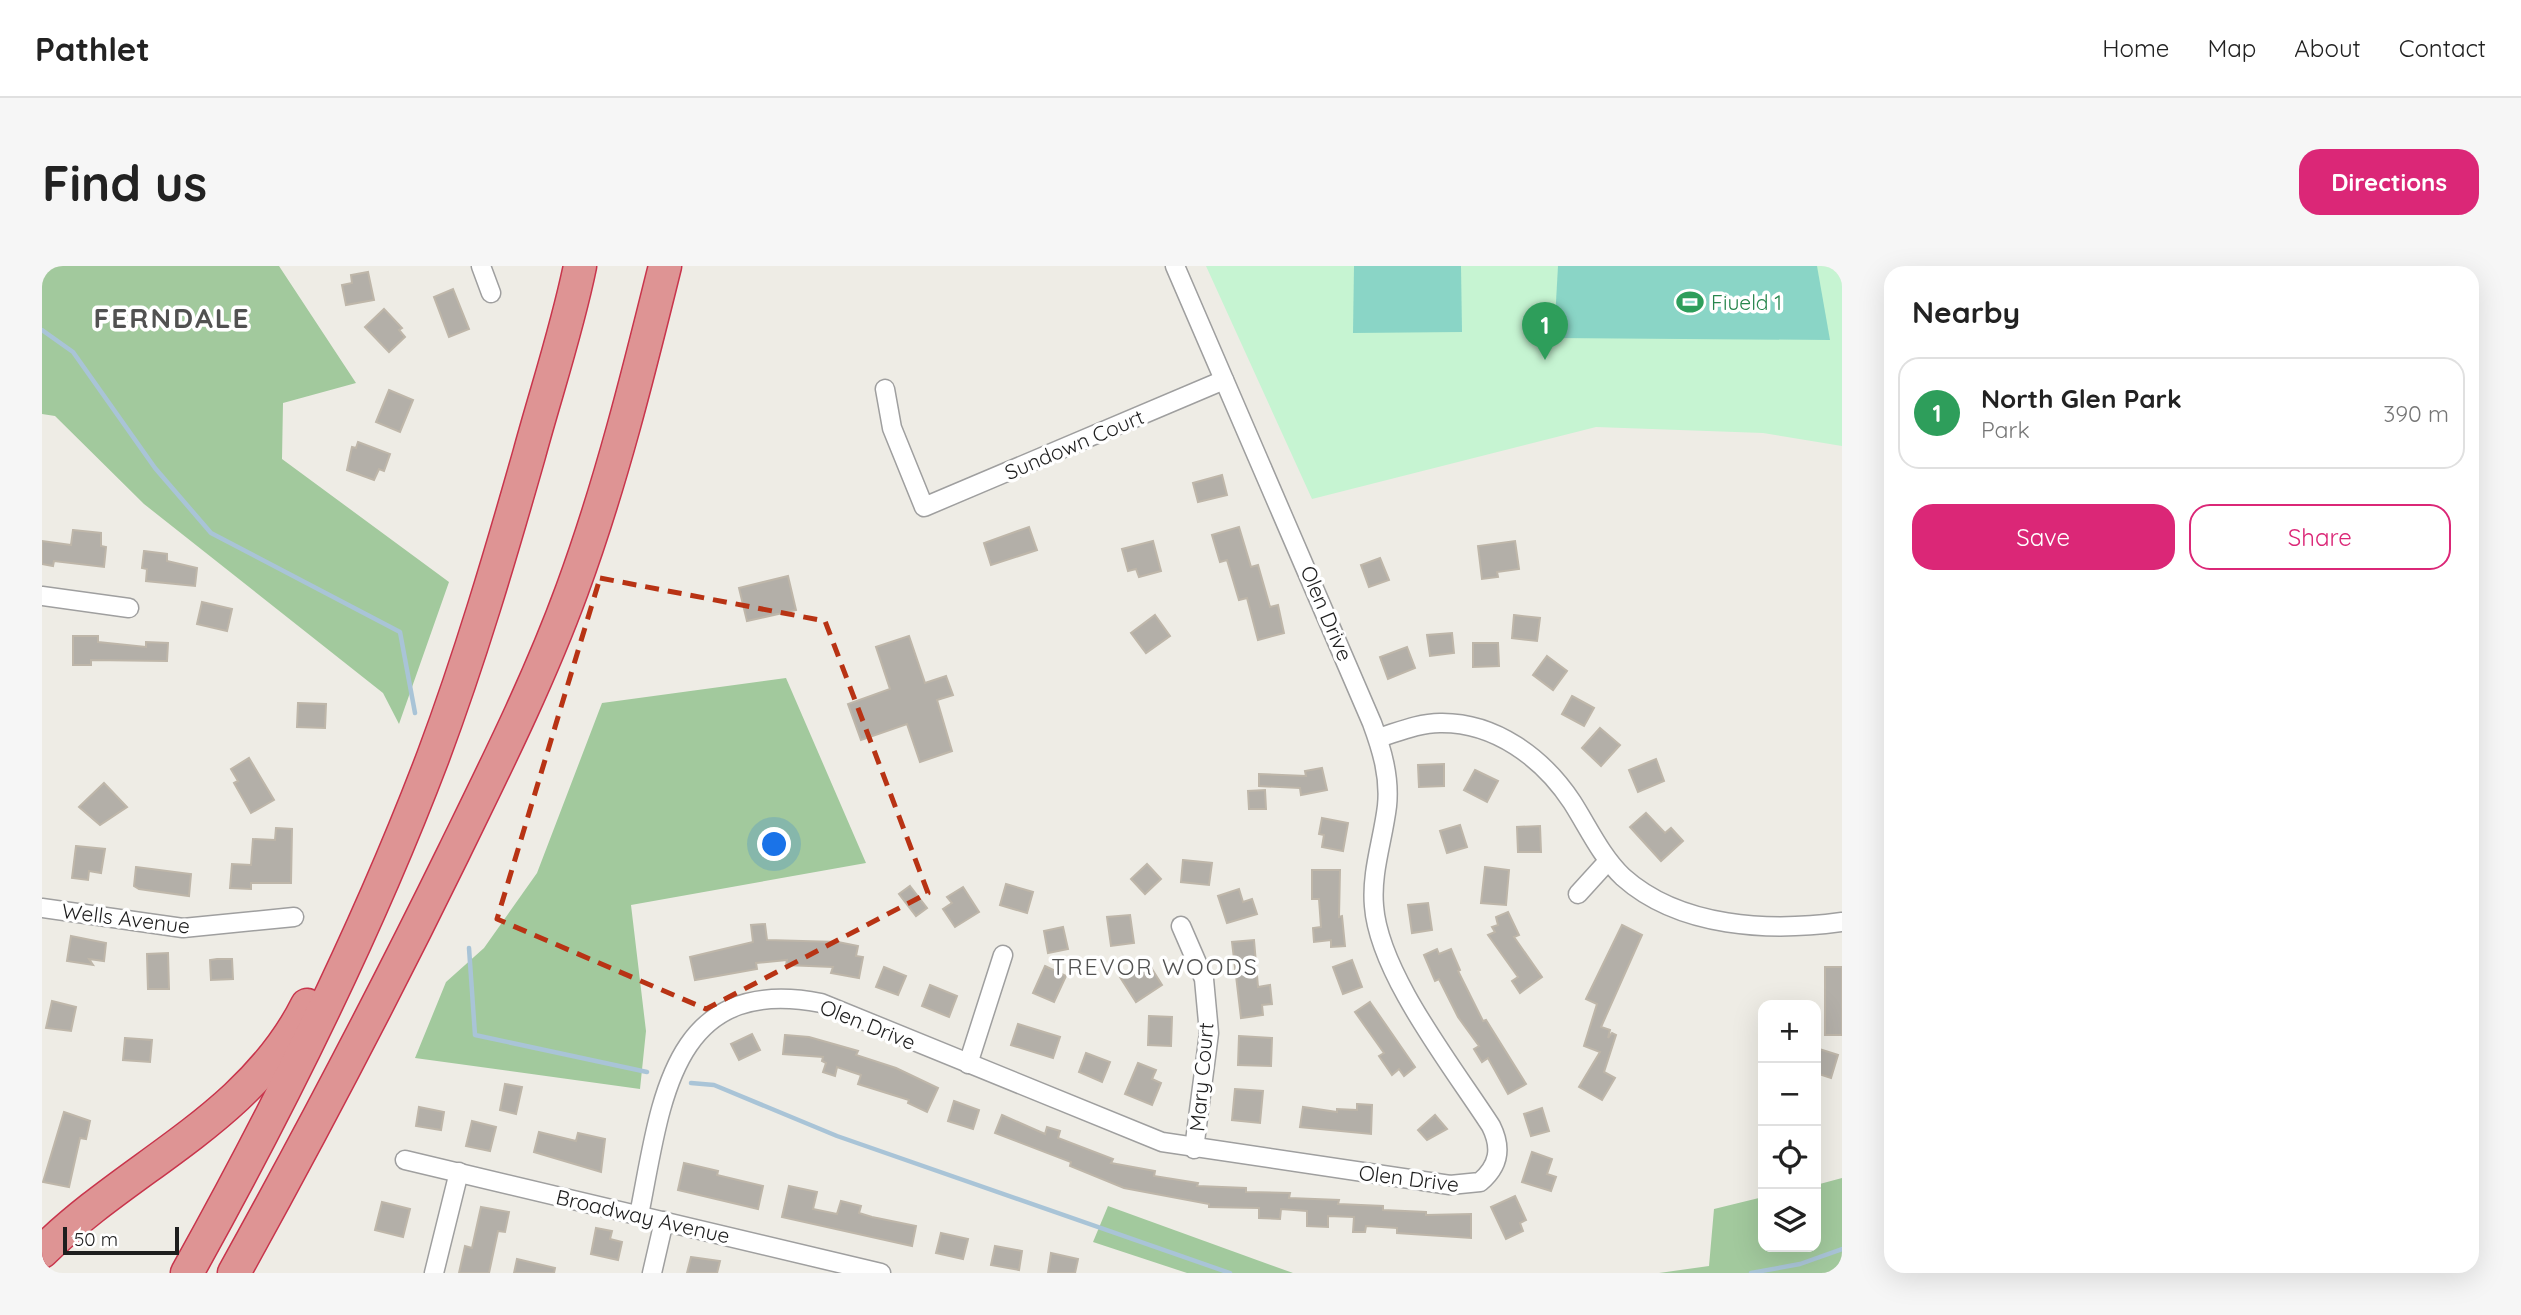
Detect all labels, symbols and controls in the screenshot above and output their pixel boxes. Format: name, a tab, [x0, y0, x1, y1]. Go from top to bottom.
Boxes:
text: Pathlet	[35, 28, 150, 69]
text: Home	[2102, 33, 2169, 63]
text: Map	[2207, 33, 2256, 63]
text: About	[2294, 33, 2361, 63]
text: Contact	[2399, 33, 2486, 63]
button: Directions	[2299, 149, 2479, 215]
text: Find us	[42, 152, 207, 213]
sports icon: Fiueld 1	[1675, 287, 1705, 317]
place label: Fiueld 1	[1711, 289, 1782, 315]
text: Nearby	[1912, 293, 2020, 331]
district label: FERNDALE	[93, 300, 251, 335]
pin: 1	[1522, 302, 1568, 360]
text: North Glen Park	[1981, 382, 2182, 415]
text: 1	[1933, 399, 1941, 428]
text: 390 m	[2383, 399, 2449, 428]
street label: Sundown Court	[1001, 403, 1147, 485]
text: Park	[1981, 415, 2030, 444]
button: Save	[1912, 504, 2175, 570]
button: Share	[2189, 504, 2451, 570]
street label: Olen Drive	[1295, 561, 1359, 665]
your location	[757, 827, 791, 861]
street label: Wells Avenue	[60, 897, 192, 939]
district label: TREVOR WOODS	[1051, 952, 1259, 981]
street label: Olen Drive	[816, 993, 920, 1055]
map controls	[1758, 1000, 1821, 1252]
button: +	[1758, 1000, 1821, 1063]
street label: Mary Court	[1183, 1021, 1219, 1133]
button: −	[1758, 1063, 1821, 1126]
button: locate	[1758, 1126, 1821, 1189]
street label: Olen Drive	[1357, 1159, 1461, 1197]
street label: Broadway Avenue	[554, 1183, 732, 1249]
button: layers	[1758, 1189, 1821, 1252]
scale bar	[63, 1224, 178, 1256]
text: 50 m	[74, 1227, 118, 1251]

